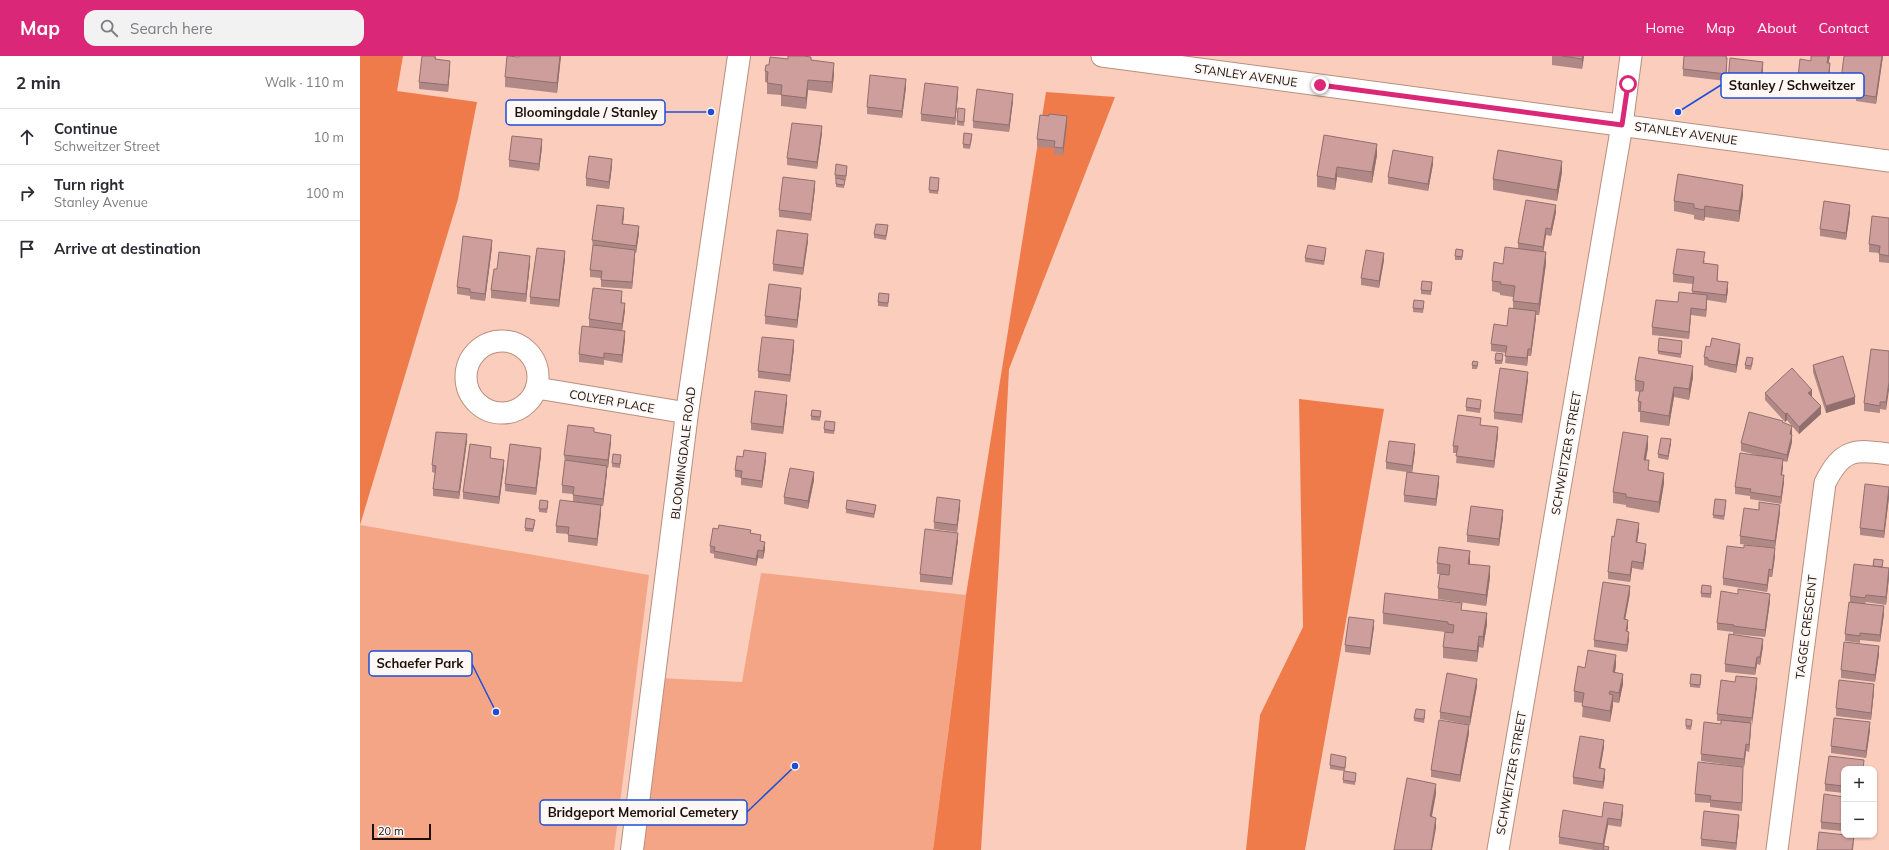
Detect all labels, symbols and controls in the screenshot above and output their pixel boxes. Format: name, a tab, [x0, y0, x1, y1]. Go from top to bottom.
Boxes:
search box	[84, 10, 364, 46]
text: Map	[20, 16, 60, 40]
icon: search	[98, 17, 120, 39]
text: Search here	[130, 19, 213, 38]
text: Home	[1645, 19, 1684, 37]
text: Map	[1706, 19, 1735, 37]
text: About	[1757, 19, 1797, 37]
text: Contact	[1819, 19, 1869, 37]
street label: STANLEY AVENUE	[1194, 60, 1298, 90]
text: 2 min	[16, 72, 61, 93]
callout: Stanley / Schweitzer	[1721, 73, 1864, 98]
text: Walk · 110 m	[265, 74, 344, 90]
route start	[1619, 75, 1637, 93]
route end	[1311, 76, 1329, 94]
text: Stanley / Schweitzer	[1729, 77, 1856, 94]
callout: Bloomingdale / Stanley	[506, 100, 665, 125]
text: Bloomingdale / Stanley	[514, 104, 659, 121]
street label: STANLEY AVENUE	[1634, 118, 1738, 148]
text: Continue	[54, 119, 117, 138]
icon: ahead	[16, 126, 38, 148]
text: 10 m	[314, 129, 344, 145]
text: Schweitzer Street	[54, 138, 160, 154]
text: Turn right	[54, 175, 124, 194]
icon: right	[16, 182, 38, 204]
text: 100 m	[306, 185, 344, 201]
text: Stanley Avenue	[54, 194, 148, 210]
icon: arrive	[16, 238, 38, 260]
text: Arrive at destination	[54, 239, 201, 258]
street label: COLYER PLACE	[568, 386, 656, 416]
street label: BLOOMINGDALE ROAD	[667, 386, 699, 520]
street label: SCHWEITZER STREET	[1548, 389, 1584, 516]
street label: TAGGE CRESCENT	[1792, 573, 1820, 680]
callout: Schaefer Park	[369, 651, 472, 676]
text: Schaefer Park	[376, 655, 464, 671]
street label: SCHWEITZER STREET	[1493, 709, 1529, 836]
map controls	[1841, 766, 1877, 838]
button: +	[1841, 766, 1877, 802]
callout: Bridgeport Memorial Cemetery	[540, 800, 747, 825]
button: −	[1841, 802, 1877, 838]
text: Bridgeport Memorial Cemetery	[548, 804, 739, 821]
scale bar	[372, 822, 431, 841]
text: 20 m	[378, 824, 404, 838]

